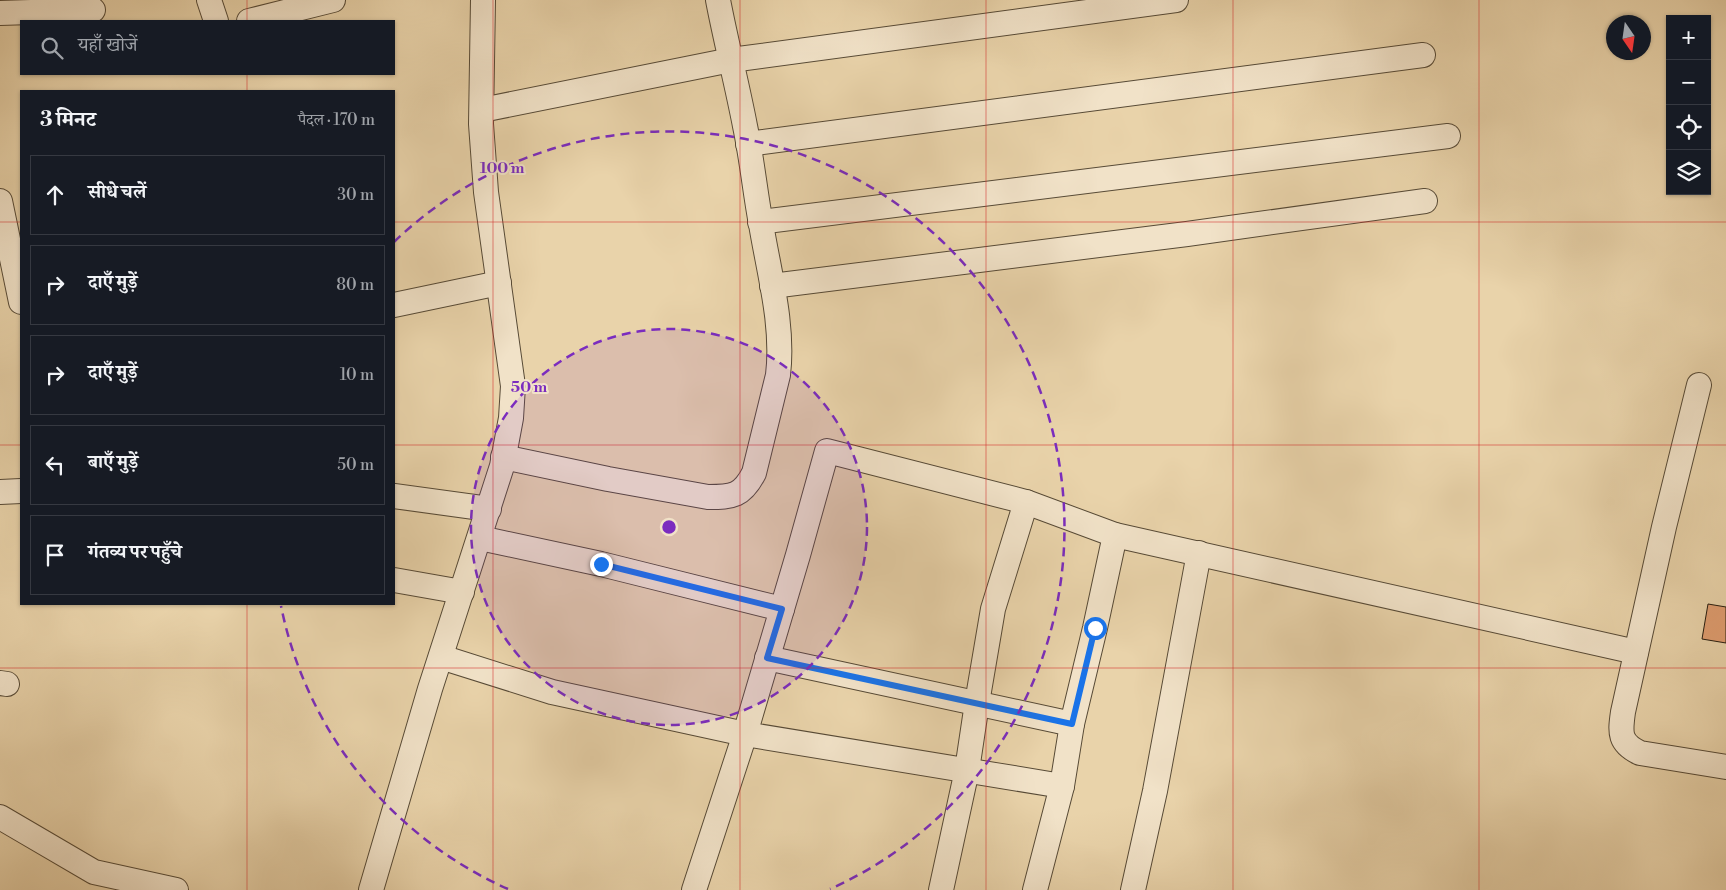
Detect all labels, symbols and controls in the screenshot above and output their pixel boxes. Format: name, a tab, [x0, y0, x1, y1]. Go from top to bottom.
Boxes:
north arrow	[1606, 15, 1651, 60]
map controls	[1666, 15, 1711, 195]
button: +	[1666, 15, 1711, 60]
search box	[20, 20, 395, 75]
text: यहाँ खोजें	[78, 33, 138, 57]
icon: search	[38, 34, 66, 62]
button: −	[1666, 60, 1711, 105]
button: locate	[1666, 105, 1711, 150]
text: 3 मिनट	[40, 107, 96, 133]
text: पैदल · 170 m	[298, 110, 375, 130]
button: layers	[1666, 150, 1711, 195]
text: 100 m	[480, 159, 525, 178]
text: सीधे चलें	[88, 180, 146, 204]
icon: ahead	[41, 181, 69, 209]
text: 30 m	[337, 185, 374, 205]
text: दाएँ मुड़ें	[88, 270, 138, 294]
icon: right	[41, 271, 69, 299]
text: 80 m	[336, 275, 374, 295]
text: दाएँ मुड़ें	[88, 360, 138, 384]
icon: right	[41, 361, 69, 389]
text: 10 m	[340, 365, 374, 385]
text: 50 m	[511, 378, 547, 397]
text: बाएँ मुड़ें	[88, 450, 138, 474]
icon: left	[41, 451, 69, 479]
text: 50 m	[337, 455, 374, 475]
centre of rings	[660, 518, 678, 536]
text: गंतव्य पर पहुँचे	[88, 540, 182, 564]
icon: arrive	[41, 541, 69, 569]
route end	[590, 553, 613, 576]
route start	[1084, 617, 1107, 640]

